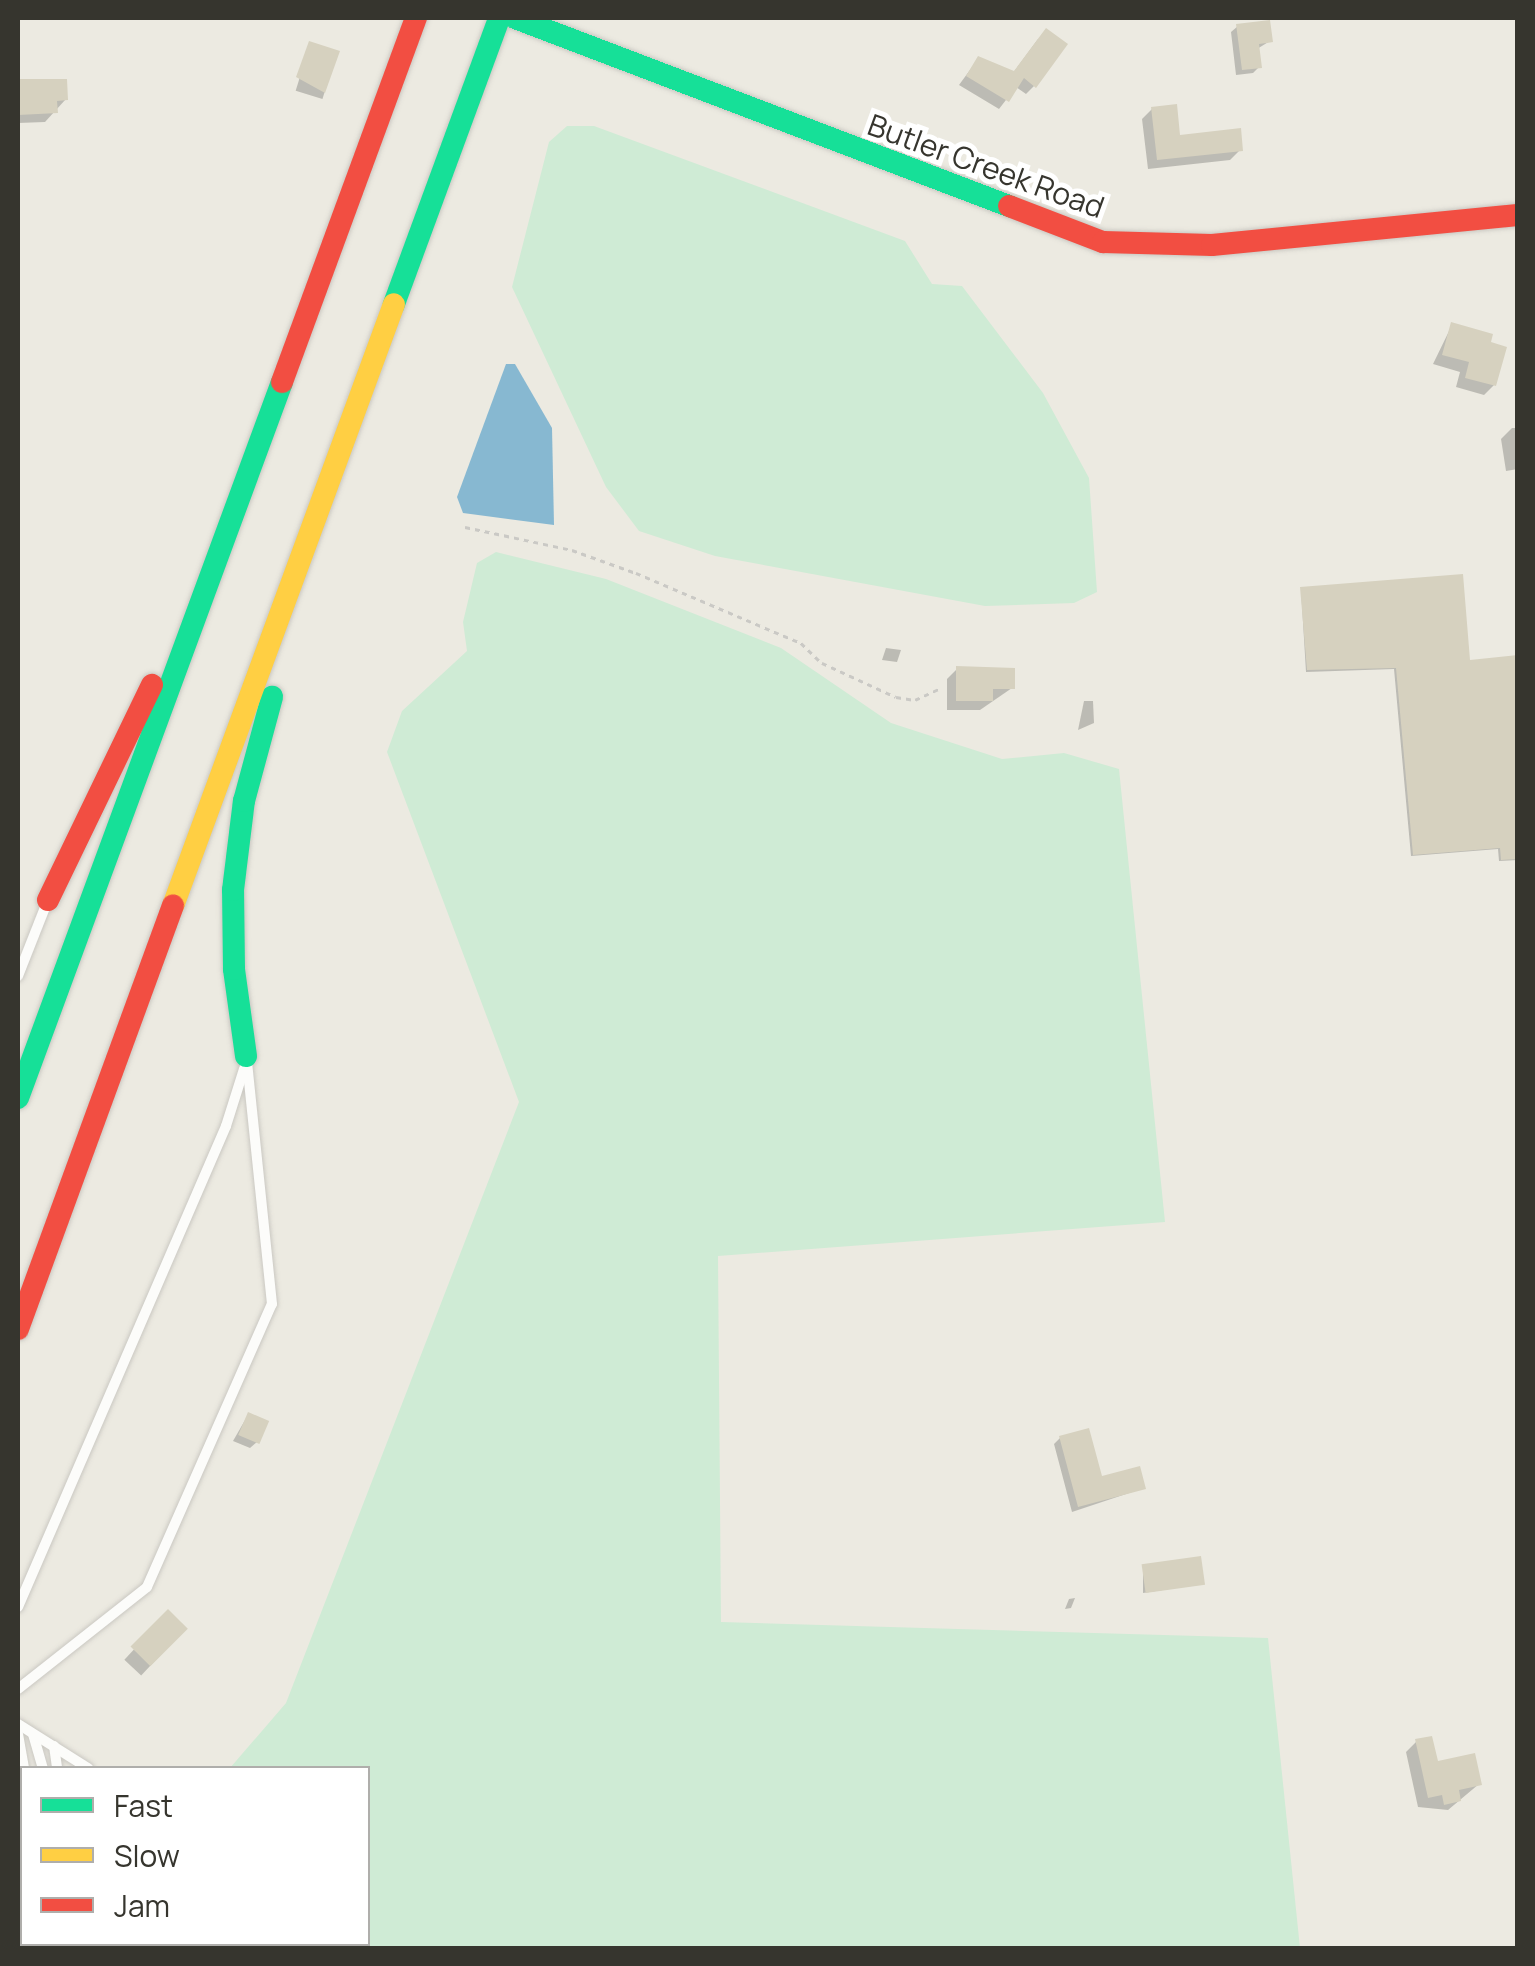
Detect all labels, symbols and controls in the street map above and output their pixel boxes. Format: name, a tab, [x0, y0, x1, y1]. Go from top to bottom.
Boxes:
street label: Butler Creek Road	[863, 107, 1109, 225]
legend	[20, 1766, 370, 1946]
text: Fast	[114, 1785, 173, 1826]
text: Slow	[114, 1835, 180, 1876]
text: Jam	[114, 1885, 170, 1926]

